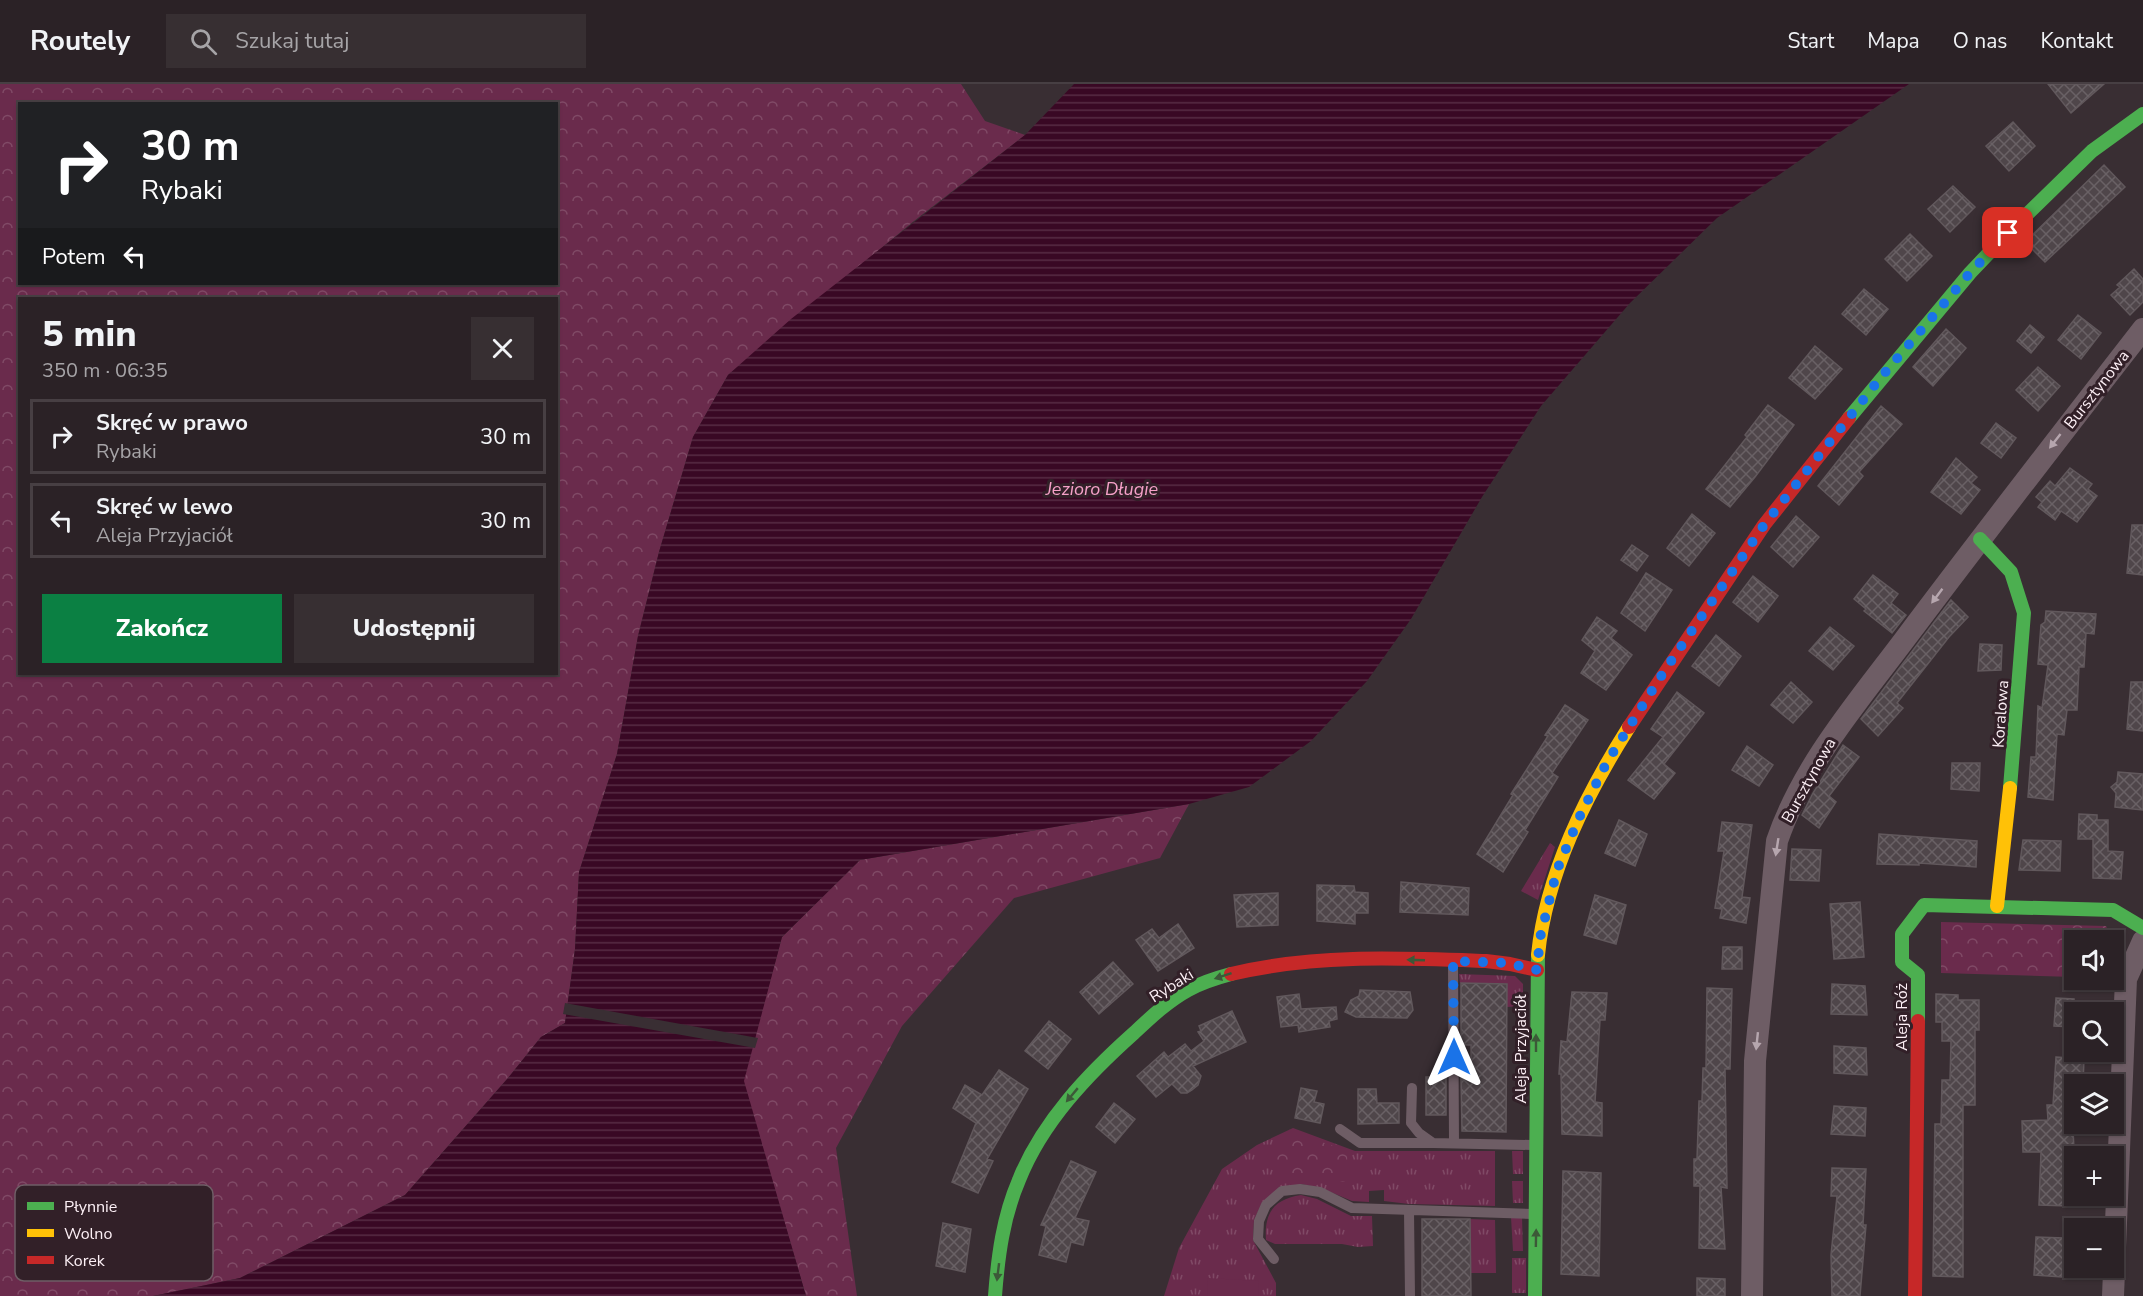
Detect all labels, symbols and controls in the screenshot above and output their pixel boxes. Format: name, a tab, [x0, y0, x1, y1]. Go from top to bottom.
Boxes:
search box	[166, 14, 586, 68]
text: Routely	[30, 22, 130, 60]
icon: search	[187, 25, 220, 58]
text: Szukaj tutaj	[235, 26, 349, 56]
text: Start	[1788, 27, 1834, 55]
text: Mapa	[1867, 27, 1920, 55]
text: O nas	[1953, 27, 2007, 55]
text: Kontakt	[2040, 27, 2113, 55]
text: 30 m	[141, 118, 240, 175]
icon: right	[42, 126, 120, 204]
text: Rybaki	[141, 172, 223, 209]
pin	[1982, 207, 2033, 258]
icon: arrive	[1991, 216, 2024, 249]
icon: left	[118, 240, 151, 273]
text: Potem	[42, 242, 106, 272]
text: 5 min	[42, 310, 137, 359]
button: close	[471, 317, 534, 380]
street label: Bursztynowa	[2059, 346, 2134, 433]
text: 350 m · 06:35	[42, 357, 168, 384]
text: Skręć w prawo	[96, 408, 248, 438]
icon: right	[45, 420, 78, 453]
text: 30 m	[480, 422, 531, 452]
one-way arrow	[2048, 433, 2061, 449]
text: Rybaki	[96, 438, 157, 465]
water label: Jezioro Długie	[1045, 477, 1158, 501]
text: Skręć w lewo	[96, 492, 233, 522]
icon: left	[45, 504, 78, 537]
text: 30 m	[480, 506, 531, 536]
text: Aleja Przyjaciół	[96, 522, 233, 549]
one-way arrow	[1931, 589, 1943, 604]
button: Zakończ	[42, 594, 282, 663]
button: Udostępnij	[294, 594, 534, 663]
street label: Koralowa	[1988, 679, 2014, 749]
street label: Bursztynowa	[1776, 734, 1841, 827]
one-way arrow	[1772, 838, 1781, 857]
map controls	[2064, 930, 2124, 1278]
button: sound	[2064, 930, 2124, 990]
one-way arrow	[1407, 956, 1426, 965]
street label: Rybaki	[1145, 964, 1198, 1008]
one-way arrow	[1214, 972, 1232, 982]
street label: Aleja Róż	[1891, 983, 1913, 1051]
street label: Aleja Przyjaciół	[1510, 994, 1532, 1104]
button: search	[2064, 1002, 2124, 1062]
position arrow	[1422, 1025, 1486, 1089]
one-way arrow	[1752, 1032, 1761, 1051]
one-way arrow	[1532, 1033, 1541, 1052]
button: layers	[2064, 1074, 2124, 1134]
one-way arrow	[1065, 1087, 1078, 1103]
button: +	[2064, 1146, 2124, 1206]
legend	[15, 1185, 213, 1281]
text: Płynnie	[64, 1196, 117, 1218]
button: −	[2064, 1218, 2124, 1278]
text: Wolno	[64, 1223, 112, 1245]
one-way arrow	[1532, 1228, 1541, 1247]
text: Korek	[64, 1250, 106, 1272]
one-way arrow	[993, 1262, 1002, 1281]

